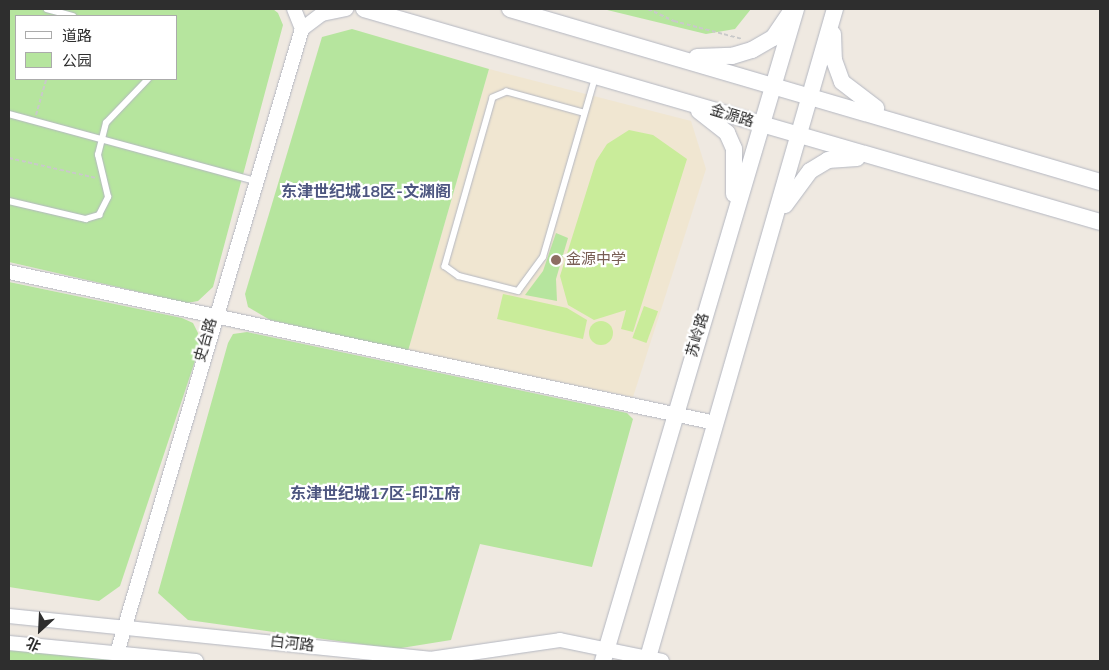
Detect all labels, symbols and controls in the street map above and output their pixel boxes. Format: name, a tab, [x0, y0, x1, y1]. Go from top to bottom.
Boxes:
legend	[15, 15, 178, 80]
text: 道路	[62, 26, 92, 46]
text: 公园	[62, 51, 92, 71]
street label: 金源路	[708, 101, 756, 131]
district label: 东津世纪城18区-文渊阁	[281, 182, 451, 202]
place label: 金源中学	[566, 251, 626, 269]
marker: 金源中学	[550, 254, 562, 266]
street label: 苏岭路	[683, 311, 713, 359]
street label: 史台路	[191, 316, 221, 364]
district label: 东津世纪城17区-印江府	[290, 484, 460, 504]
north arrow	[15, 605, 65, 655]
text: 北	[23, 632, 44, 656]
street label: 白河路	[269, 633, 315, 655]

